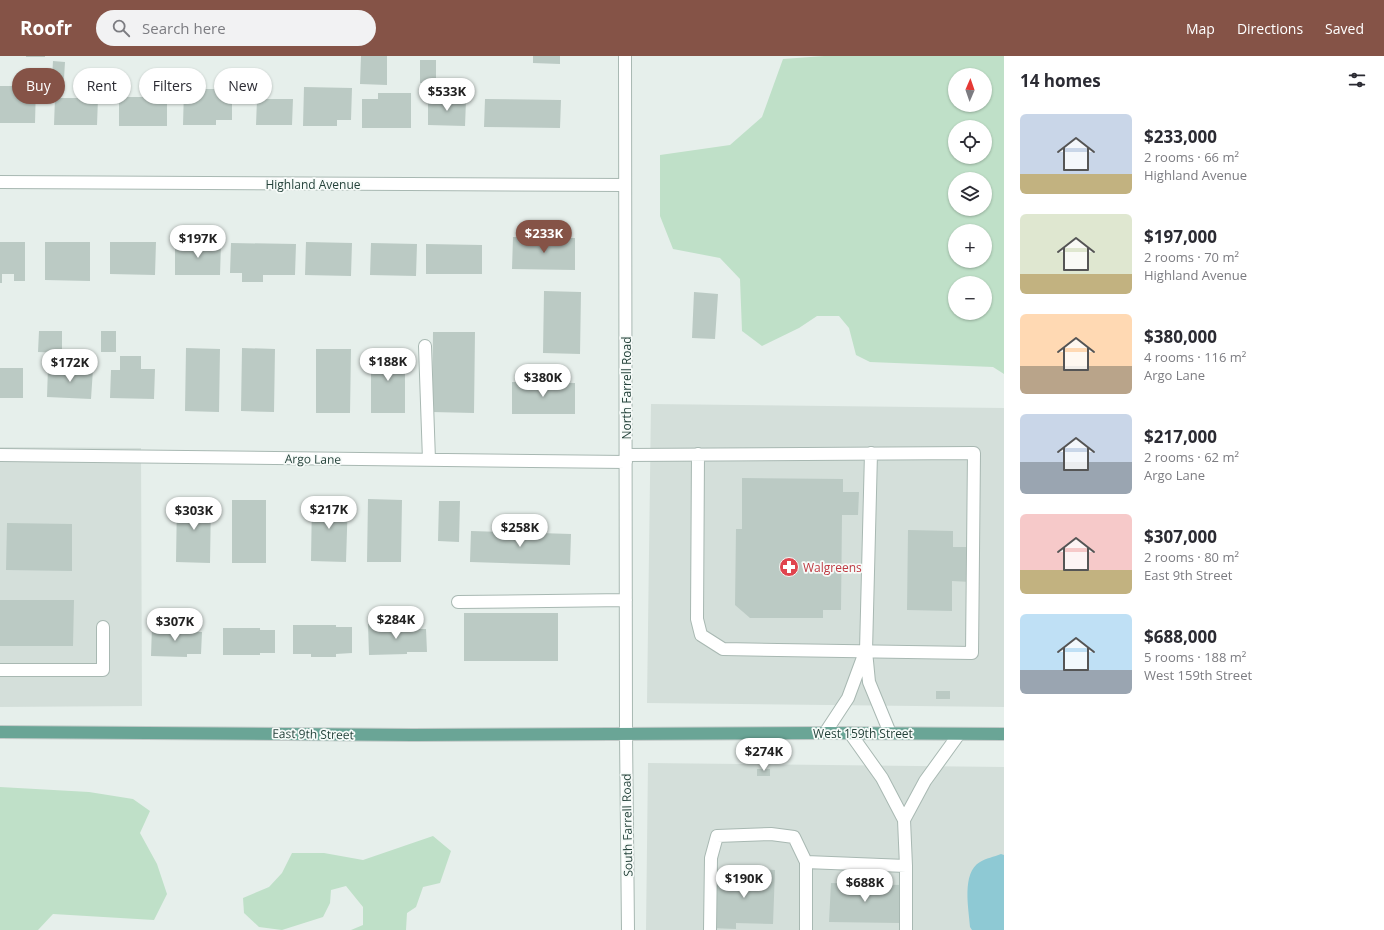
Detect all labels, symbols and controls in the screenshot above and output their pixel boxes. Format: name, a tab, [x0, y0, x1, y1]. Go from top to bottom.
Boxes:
search box	[96, 10, 376, 46]
text: Roofr	[20, 15, 72, 41]
icon: search	[110, 17, 132, 39]
text: Search here	[142, 18, 226, 38]
text: Map	[1186, 19, 1215, 38]
text: Directions	[1237, 19, 1303, 38]
text: Saved	[1325, 19, 1364, 38]
chip: Buy	[12, 68, 65, 104]
chip: Rent	[73, 68, 131, 104]
chip: Filters	[139, 68, 206, 104]
chip: New	[214, 68, 272, 104]
north arrow	[948, 68, 992, 112]
map controls	[948, 68, 992, 320]
text: 14 homes	[1020, 69, 1101, 92]
icon: filters	[1346, 69, 1368, 91]
pin: $533K	[419, 78, 475, 112]
text: $533K	[428, 82, 466, 100]
button: locate	[948, 120, 992, 164]
text: $233,000	[1144, 125, 1217, 148]
icon: home	[1052, 130, 1100, 178]
text: 2 rooms · 66 m²	[1144, 148, 1239, 166]
text: Highland Avenue	[1144, 166, 1247, 184]
button: layers	[948, 172, 992, 216]
street label: Highland Avenue	[265, 176, 361, 193]
pin: $233K	[516, 220, 572, 254]
text: $233K	[525, 224, 563, 242]
button: +	[948, 224, 992, 268]
pin: $197K	[170, 225, 226, 259]
text: $197,000	[1144, 225, 1217, 248]
text: $197K	[179, 229, 217, 247]
icon: home	[1052, 230, 1100, 278]
text: 2 rooms · 70 m²	[1144, 248, 1239, 266]
text: Highland Avenue	[1144, 266, 1247, 284]
button: −	[948, 276, 992, 320]
text: $380,000	[1144, 325, 1217, 348]
icon: home	[1052, 330, 1100, 378]
street label: North Farrell Road	[618, 336, 635, 440]
pin: $188K	[360, 348, 416, 382]
text: 4 rooms · 116 m²	[1144, 348, 1246, 366]
pin: $172K	[42, 349, 98, 383]
text: $188K	[369, 352, 407, 370]
text: $172K	[51, 353, 89, 371]
pin: $380K	[515, 364, 571, 398]
text: Argo Lane	[1144, 366, 1205, 384]
text: $380K	[524, 368, 562, 386]
text: $217,000	[1144, 425, 1217, 448]
icon: home	[1052, 430, 1100, 478]
text: 2 rooms · 62 m²	[1144, 448, 1239, 466]
street label: Argo Lane	[285, 450, 342, 468]
text: Argo Lane	[1144, 466, 1205, 484]
pin: $217K	[301, 496, 357, 530]
pin: $303K	[166, 497, 222, 531]
text: $217K	[310, 500, 348, 518]
text: $303K	[175, 501, 213, 519]
pin: $258K	[492, 514, 548, 548]
text: $258K	[501, 518, 539, 536]
text: $307,000	[1144, 525, 1217, 548]
icon: home	[1052, 530, 1100, 578]
text: 2 rooms · 80 m²	[1144, 548, 1239, 566]
pharmacy icon: Walgreens	[778, 556, 800, 578]
place label: Walgreens	[803, 559, 862, 576]
text: East 9th Street	[1144, 566, 1232, 584]
pin: $284K	[368, 606, 424, 640]
pin: $307K	[147, 608, 203, 642]
text: $284K	[377, 610, 415, 628]
text: $307K	[156, 612, 194, 630]
text: $688,000	[1144, 625, 1217, 648]
icon: home	[1052, 630, 1100, 678]
text: 5 rooms · 188 m²	[1144, 648, 1246, 666]
text: West 159th Street	[1144, 666, 1252, 684]
street label: East 9th Street	[272, 725, 354, 743]
street label: West 159th Street	[813, 725, 913, 742]
pin: $274K	[736, 738, 792, 772]
text: $274K	[745, 742, 783, 760]
street label: South Farrell Road	[618, 773, 636, 877]
pin: $190K	[716, 865, 772, 899]
text: $190K	[725, 869, 763, 887]
pin: $688K	[837, 869, 893, 903]
text: $688K	[846, 873, 884, 891]

